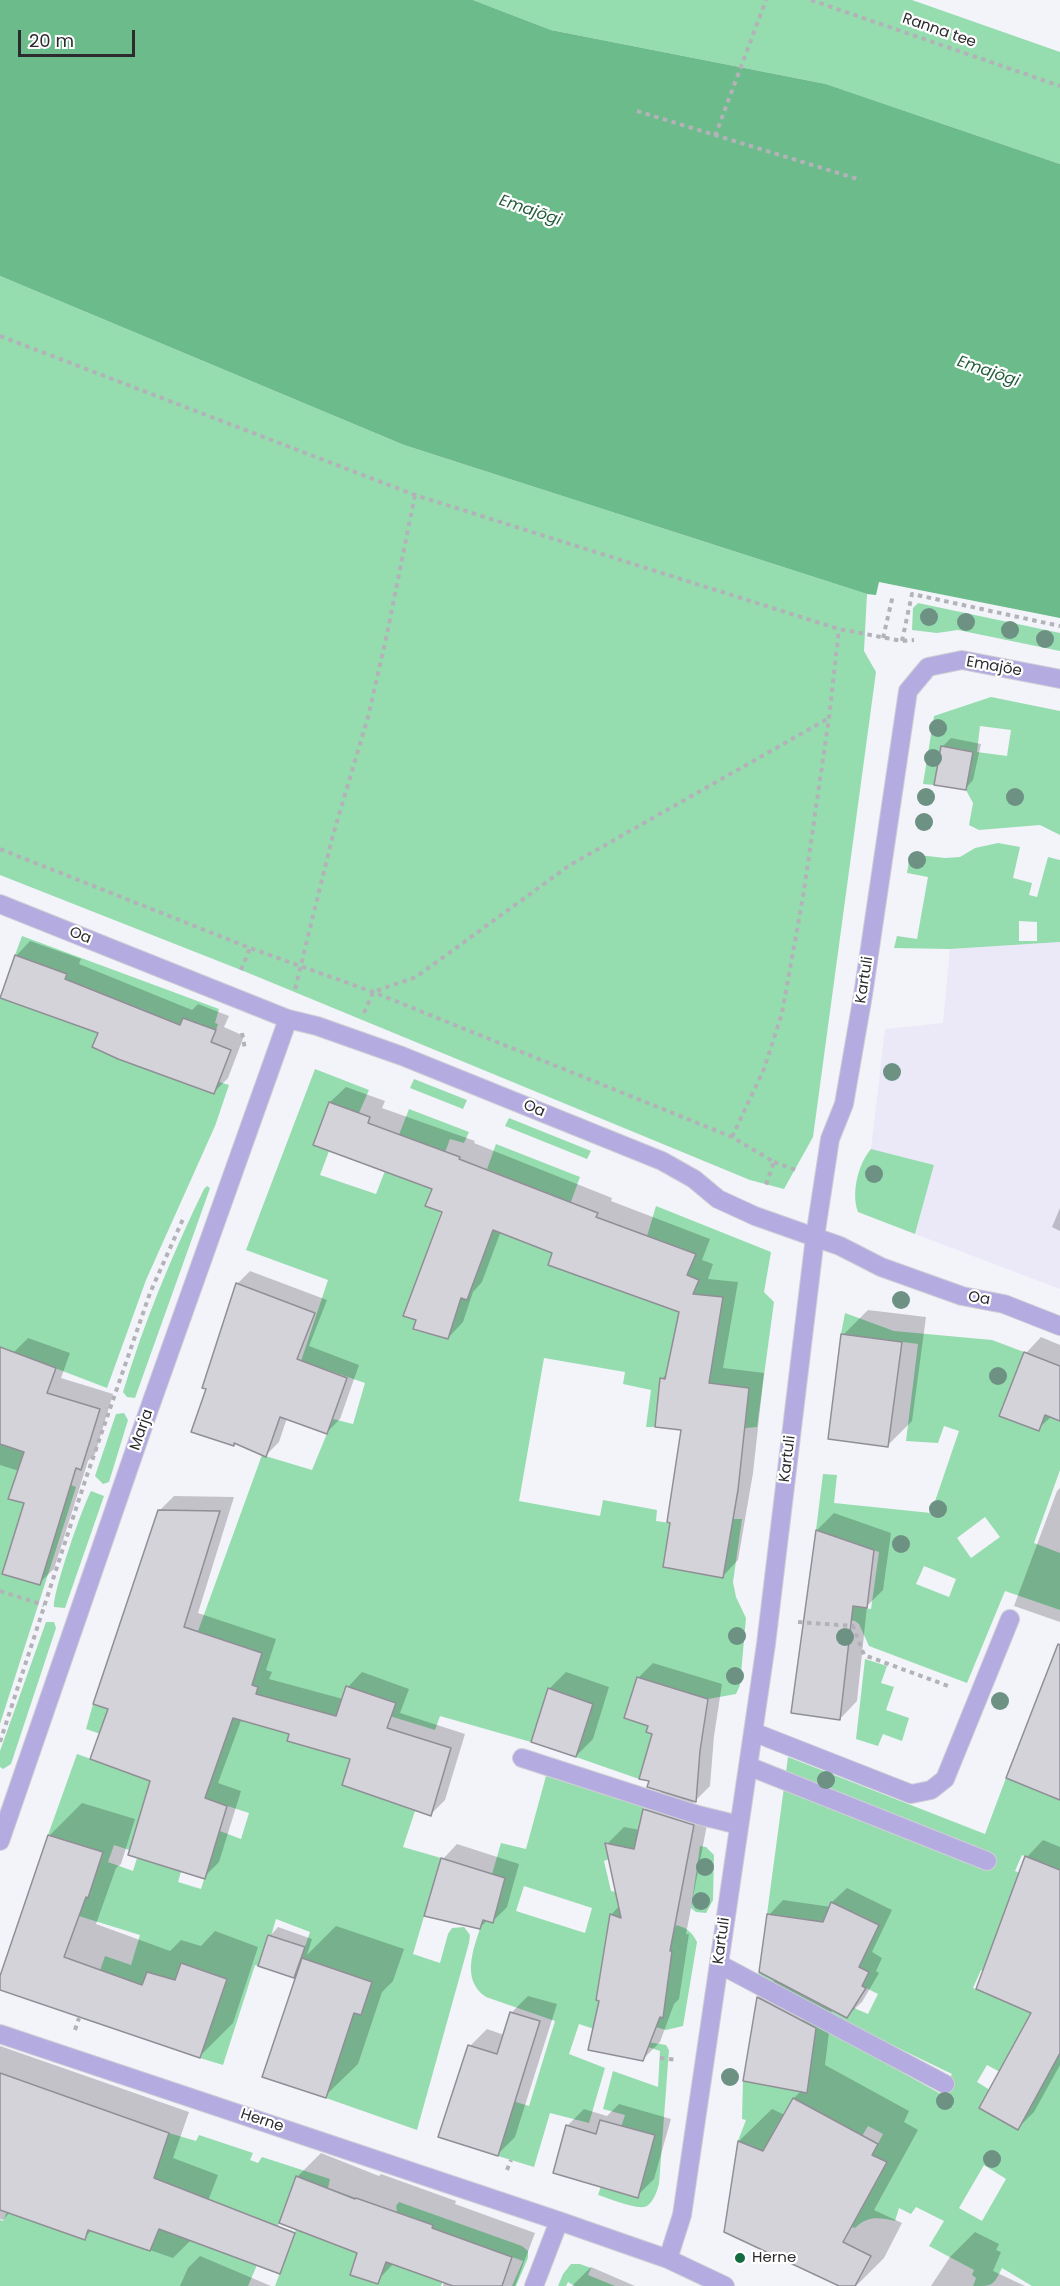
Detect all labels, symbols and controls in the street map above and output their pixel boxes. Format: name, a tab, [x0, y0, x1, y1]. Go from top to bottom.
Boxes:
street label: Ranna tee	[900, 10, 978, 52]
scale bar	[21, 18, 138, 56]
text: 20 m	[29, 28, 74, 53]
water label: Emajõgi	[496, 191, 564, 231]
water label: Emajõgi	[954, 352, 1022, 392]
street label: Emajõe	[965, 653, 1023, 681]
street label: Oa	[67, 924, 93, 948]
street label: Kartuli	[852, 955, 878, 1005]
street label: Oa	[520, 1096, 548, 1122]
street label: Oa	[967, 1288, 991, 1310]
street label: Marja	[127, 1407, 157, 1453]
street label: Kartuli	[776, 1434, 800, 1484]
street label: Kartuli	[710, 1916, 734, 1966]
street label: Herne	[238, 2106, 286, 2136]
place label: Herne	[752, 2249, 796, 2267]
marker: Herne	[733, 2251, 747, 2265]

